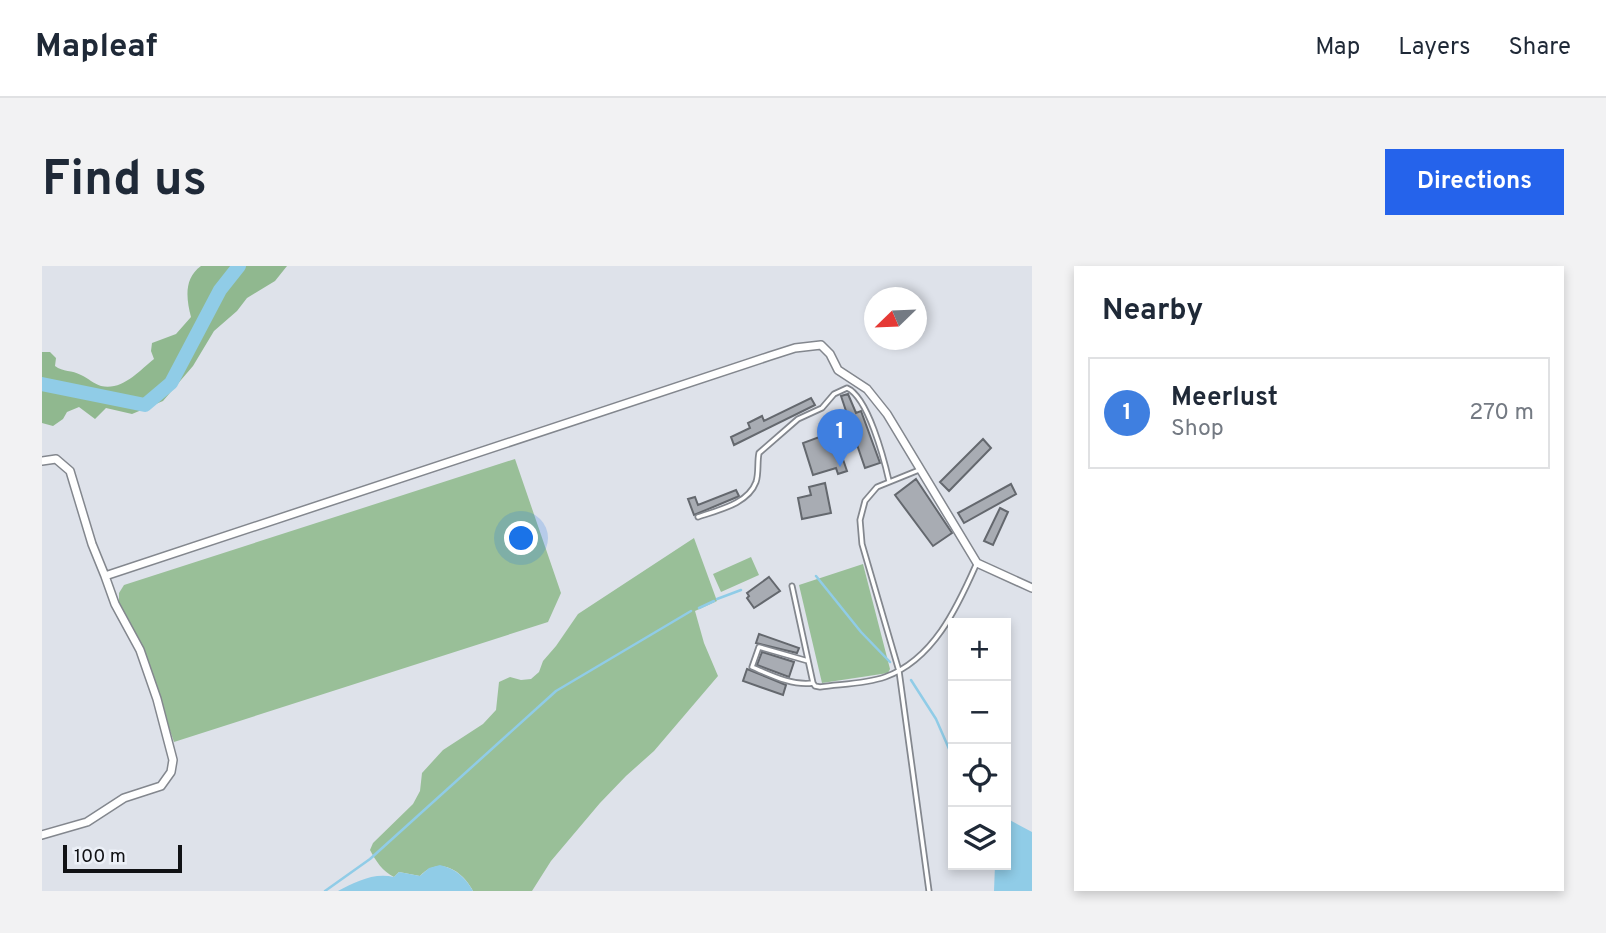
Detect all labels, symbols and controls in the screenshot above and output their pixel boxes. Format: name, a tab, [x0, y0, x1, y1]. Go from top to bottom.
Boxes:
text: Mapleaf	[35, 27, 158, 69]
text: Map	[1315, 33, 1360, 63]
text: Layers	[1398, 33, 1470, 63]
text: Share	[1508, 33, 1571, 63]
button: Directions	[1385, 149, 1564, 215]
text: Find us	[42, 151, 207, 213]
north arrow	[864, 287, 927, 350]
text: Nearby	[1102, 293, 1203, 330]
text: Meerlust	[1171, 382, 1278, 415]
text: 1	[1122, 399, 1132, 428]
text: 270 m	[1469, 399, 1534, 428]
pin: 1	[817, 409, 863, 467]
text: Shop	[1171, 415, 1224, 444]
your location	[504, 521, 538, 555]
map controls	[948, 618, 1011, 870]
button: +	[948, 618, 1011, 681]
button: −	[948, 681, 1011, 744]
button: locate	[948, 744, 1011, 807]
button: layers	[948, 807, 1011, 870]
scale bar	[63, 842, 182, 874]
text: 100 m	[74, 845, 126, 869]

